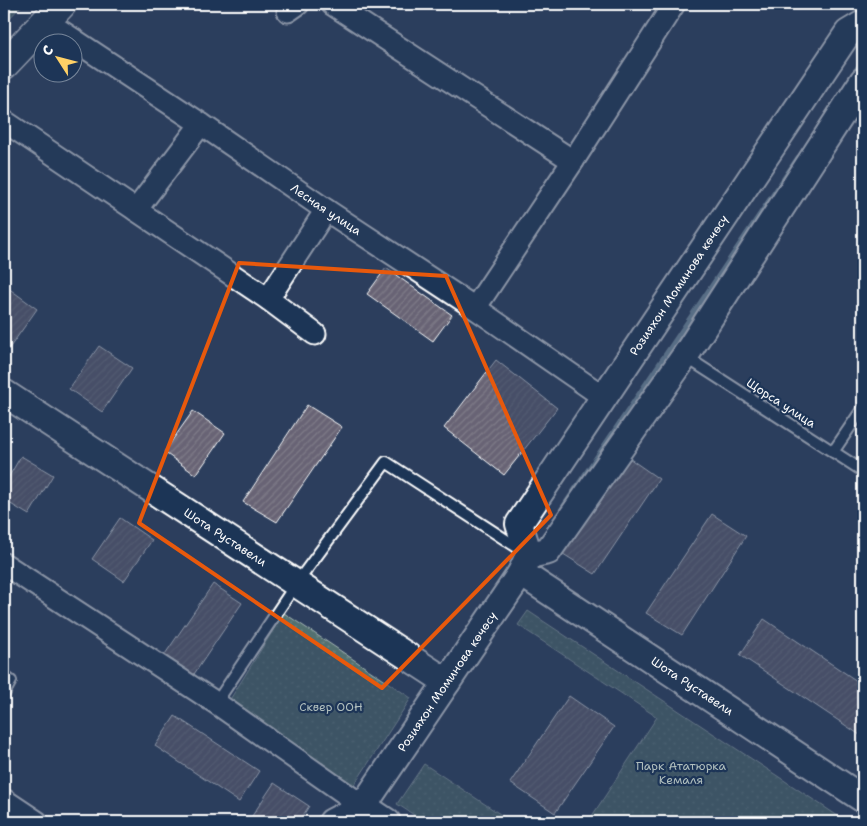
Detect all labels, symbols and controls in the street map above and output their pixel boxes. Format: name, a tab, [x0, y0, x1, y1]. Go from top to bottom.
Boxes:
north arrow	[32, 32, 82, 82]
text: С	[38, 42, 57, 59]
street label: Лесная улица	[287, 180, 365, 239]
street label: Розияхон Моминова көчөсү	[626, 212, 732, 359]
street label: Щорса улица	[743, 375, 819, 432]
street label: Шота Руставели	[181, 504, 270, 570]
street label: Розияхон Моминова көчөсү	[394, 608, 501, 755]
street label: Шота Руставели	[648, 653, 736, 719]
park label: Сквер ООН	[299, 699, 363, 715]
park label: Парк Ататюрка Кемаля	[636, 758, 727, 788]

